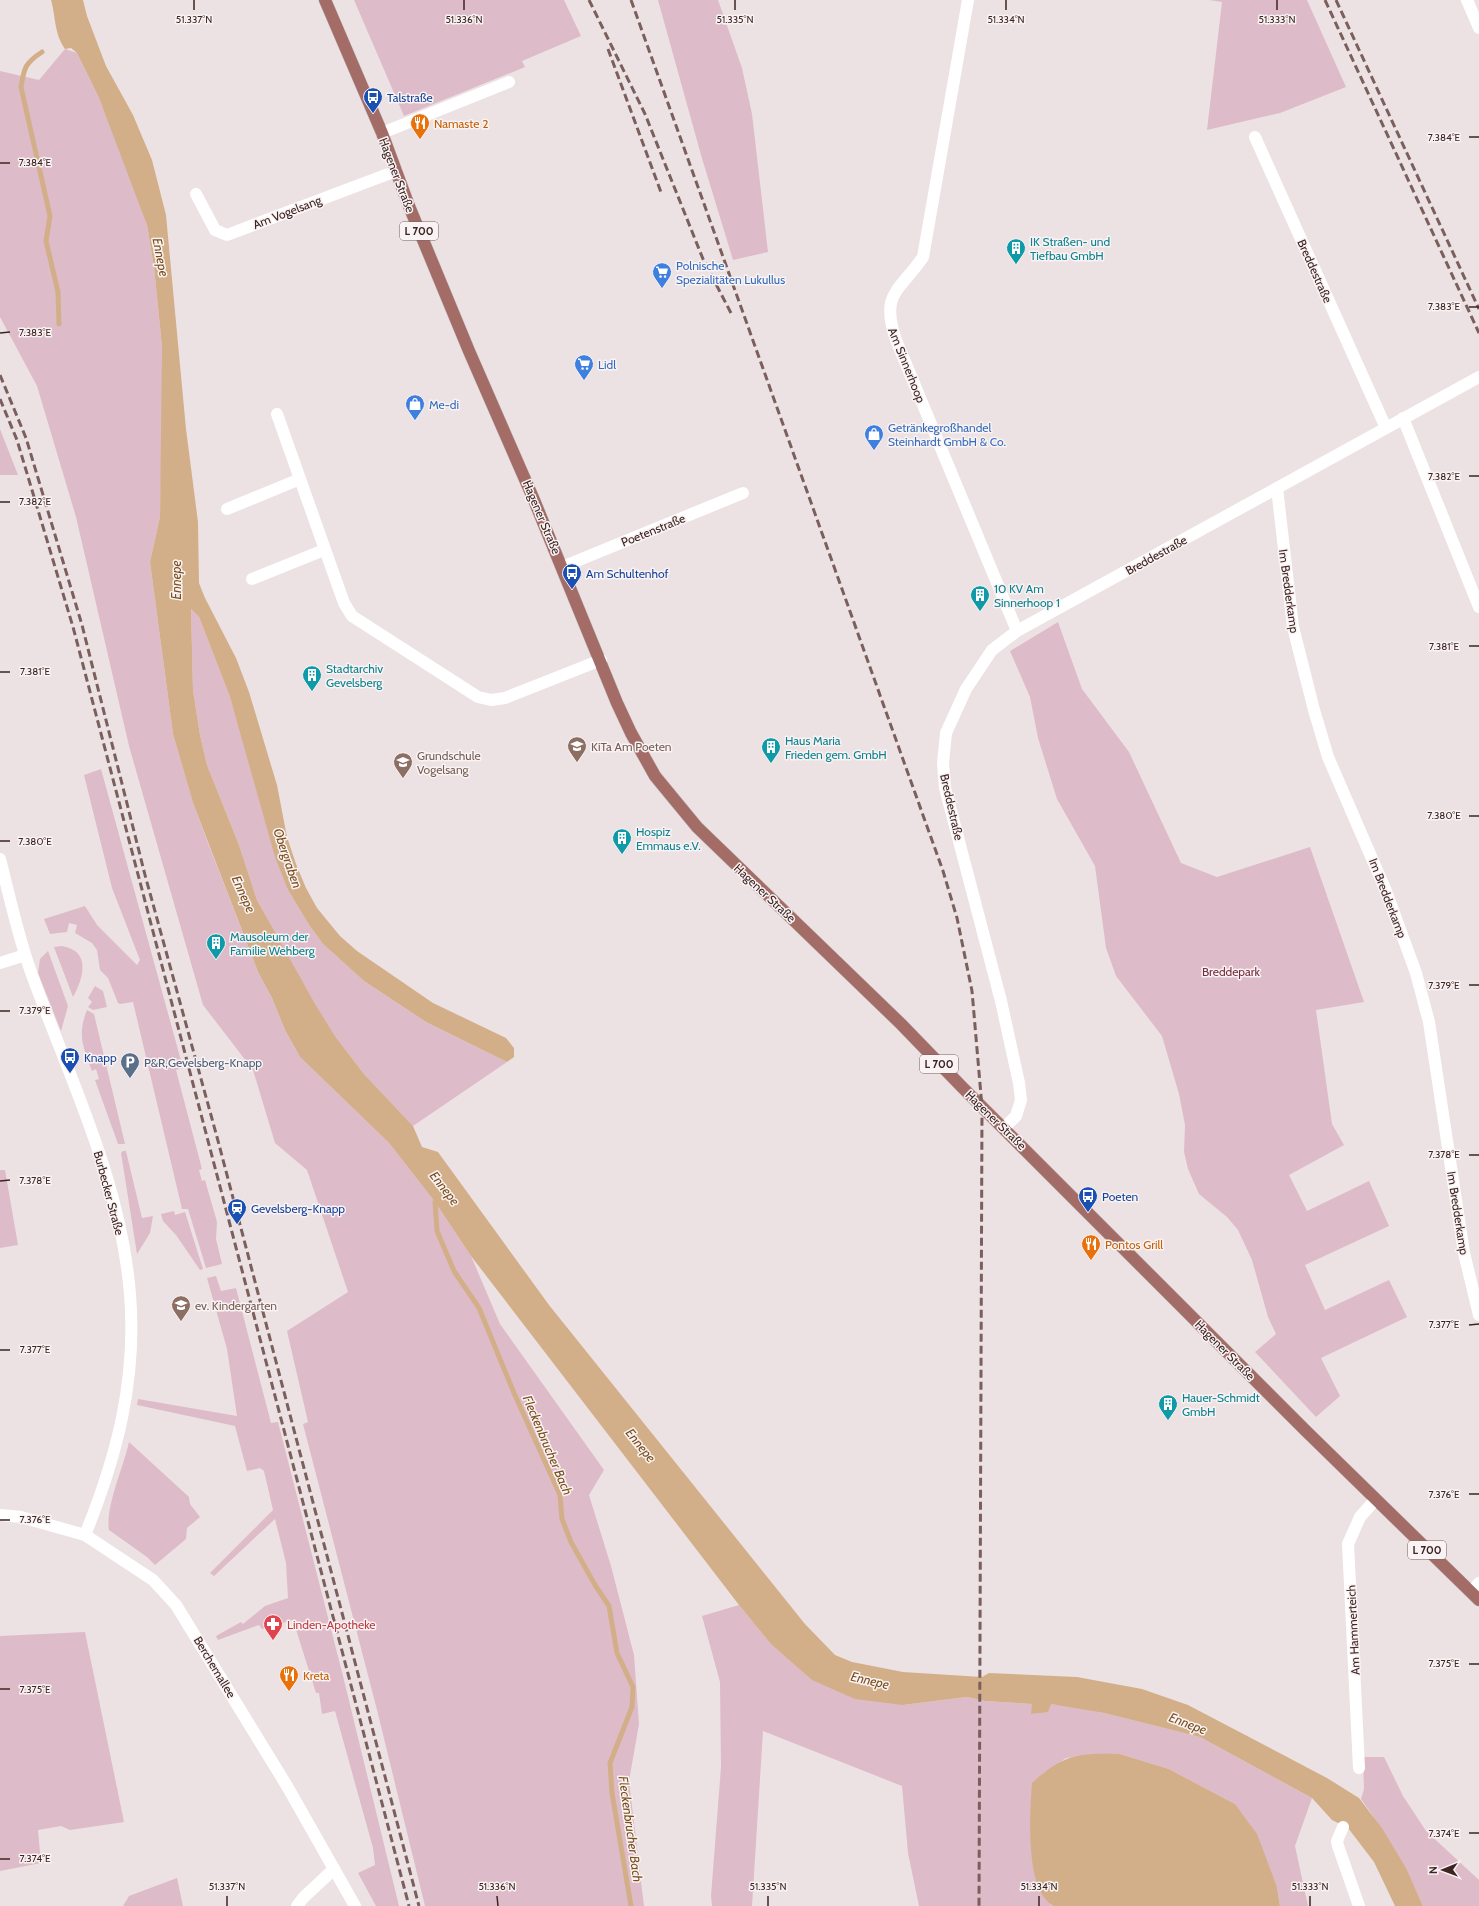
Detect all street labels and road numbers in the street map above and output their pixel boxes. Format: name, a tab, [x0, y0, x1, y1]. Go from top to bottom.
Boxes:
street label: Hagener Straße	[376, 135, 418, 215]
street label: Am Vogelsang	[251, 192, 324, 232]
road number: L 700	[400, 222, 438, 240]
street label: Breddestraße	[1294, 237, 1336, 305]
street label: Am Sinnerhoop	[885, 325, 929, 405]
street label: Hagener Straße	[520, 478, 564, 556]
street label: Poetenstraße	[619, 510, 687, 550]
street label: Breddestraße	[1123, 532, 1189, 578]
street label: Im Bredderkamp	[1276, 548, 1302, 634]
street label: Breddestraße	[937, 772, 967, 842]
street label: Im Bredderkamp	[1366, 856, 1410, 940]
street label: Hagener Straße	[731, 861, 799, 925]
road number: L 700	[920, 1055, 958, 1073]
street label: Hagener Straße	[962, 1087, 1030, 1153]
street label: Burbecker Straße	[91, 1149, 127, 1237]
street label: Im Bredderkamp	[1444, 1170, 1472, 1256]
street label: Hagener Straße	[1192, 1317, 1258, 1383]
road number: L 700	[1408, 1541, 1446, 1559]
street label: Am Hammerteich	[1343, 1584, 1363, 1676]
street label: Berchemallee	[191, 1633, 239, 1701]

